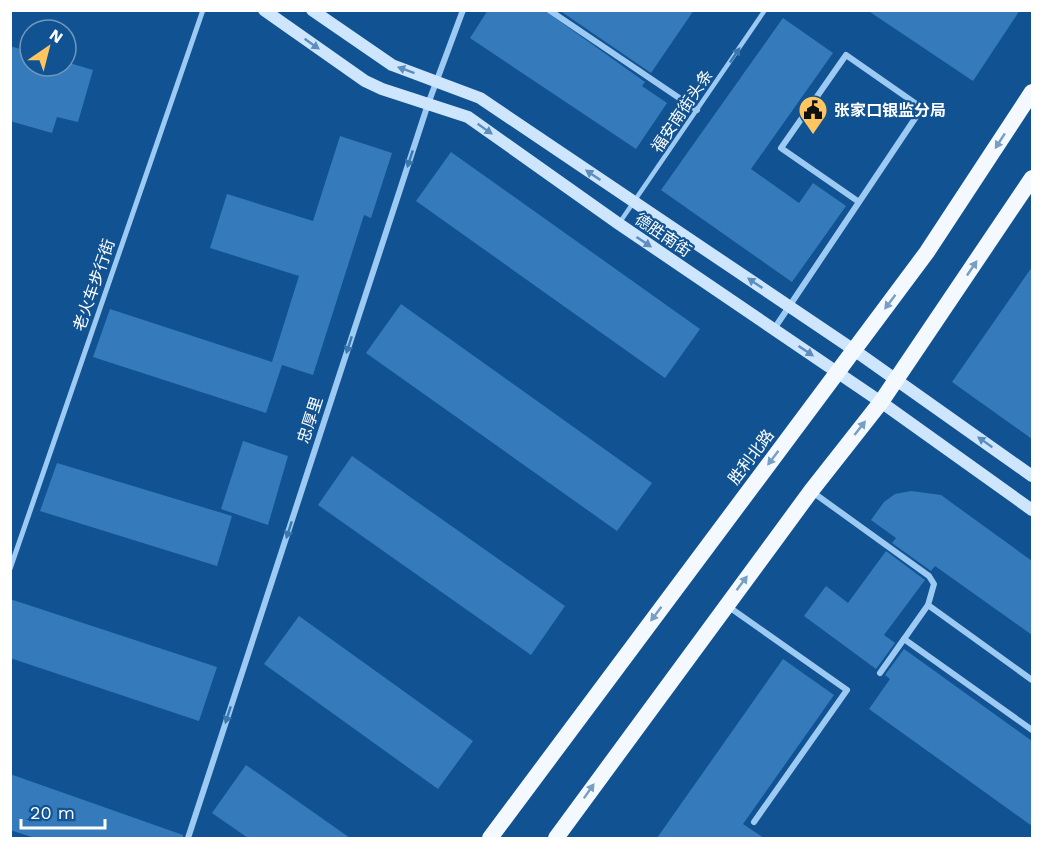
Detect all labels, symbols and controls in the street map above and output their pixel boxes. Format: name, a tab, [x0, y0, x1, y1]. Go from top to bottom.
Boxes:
north arrow	[18, 18, 78, 78]
text: N	[46, 25, 67, 47]
one-way arrow	[303, 38, 319, 50]
one-way arrow	[729, 47, 740, 63]
one-way arrow	[397, 64, 415, 74]
street label: 福安南街头条	[647, 66, 717, 156]
public building icon: 张家口银监分局	[797, 94, 829, 136]
place label: 张家口银监分局	[834, 101, 946, 120]
one-way arrow	[477, 123, 493, 134]
one-way arrow	[995, 133, 1006, 149]
one-way arrow	[404, 150, 414, 168]
one-way arrow	[586, 169, 602, 181]
street label: 德胜南街	[631, 209, 695, 261]
one-way arrow	[636, 236, 652, 248]
street label: 老火车步行街	[69, 237, 119, 333]
one-way arrow	[966, 259, 977, 276]
one-way arrow	[747, 278, 764, 289]
one-way arrow	[884, 293, 896, 309]
one-way arrow	[344, 336, 353, 354]
one-way arrow	[797, 345, 813, 357]
street label: 忠厚里	[294, 394, 326, 446]
one-way arrow	[854, 420, 866, 435]
street label: 胜利北路	[724, 426, 778, 488]
one-way arrow	[977, 436, 993, 448]
one-way arrow	[767, 449, 779, 465]
one-way arrow	[283, 521, 293, 539]
one-way arrow	[736, 575, 748, 590]
one-way arrow	[650, 605, 662, 621]
one-way arrow	[223, 706, 232, 724]
one-way arrow	[583, 783, 595, 799]
scale bar	[21, 792, 105, 830]
text: 20 m	[30, 802, 75, 823]

